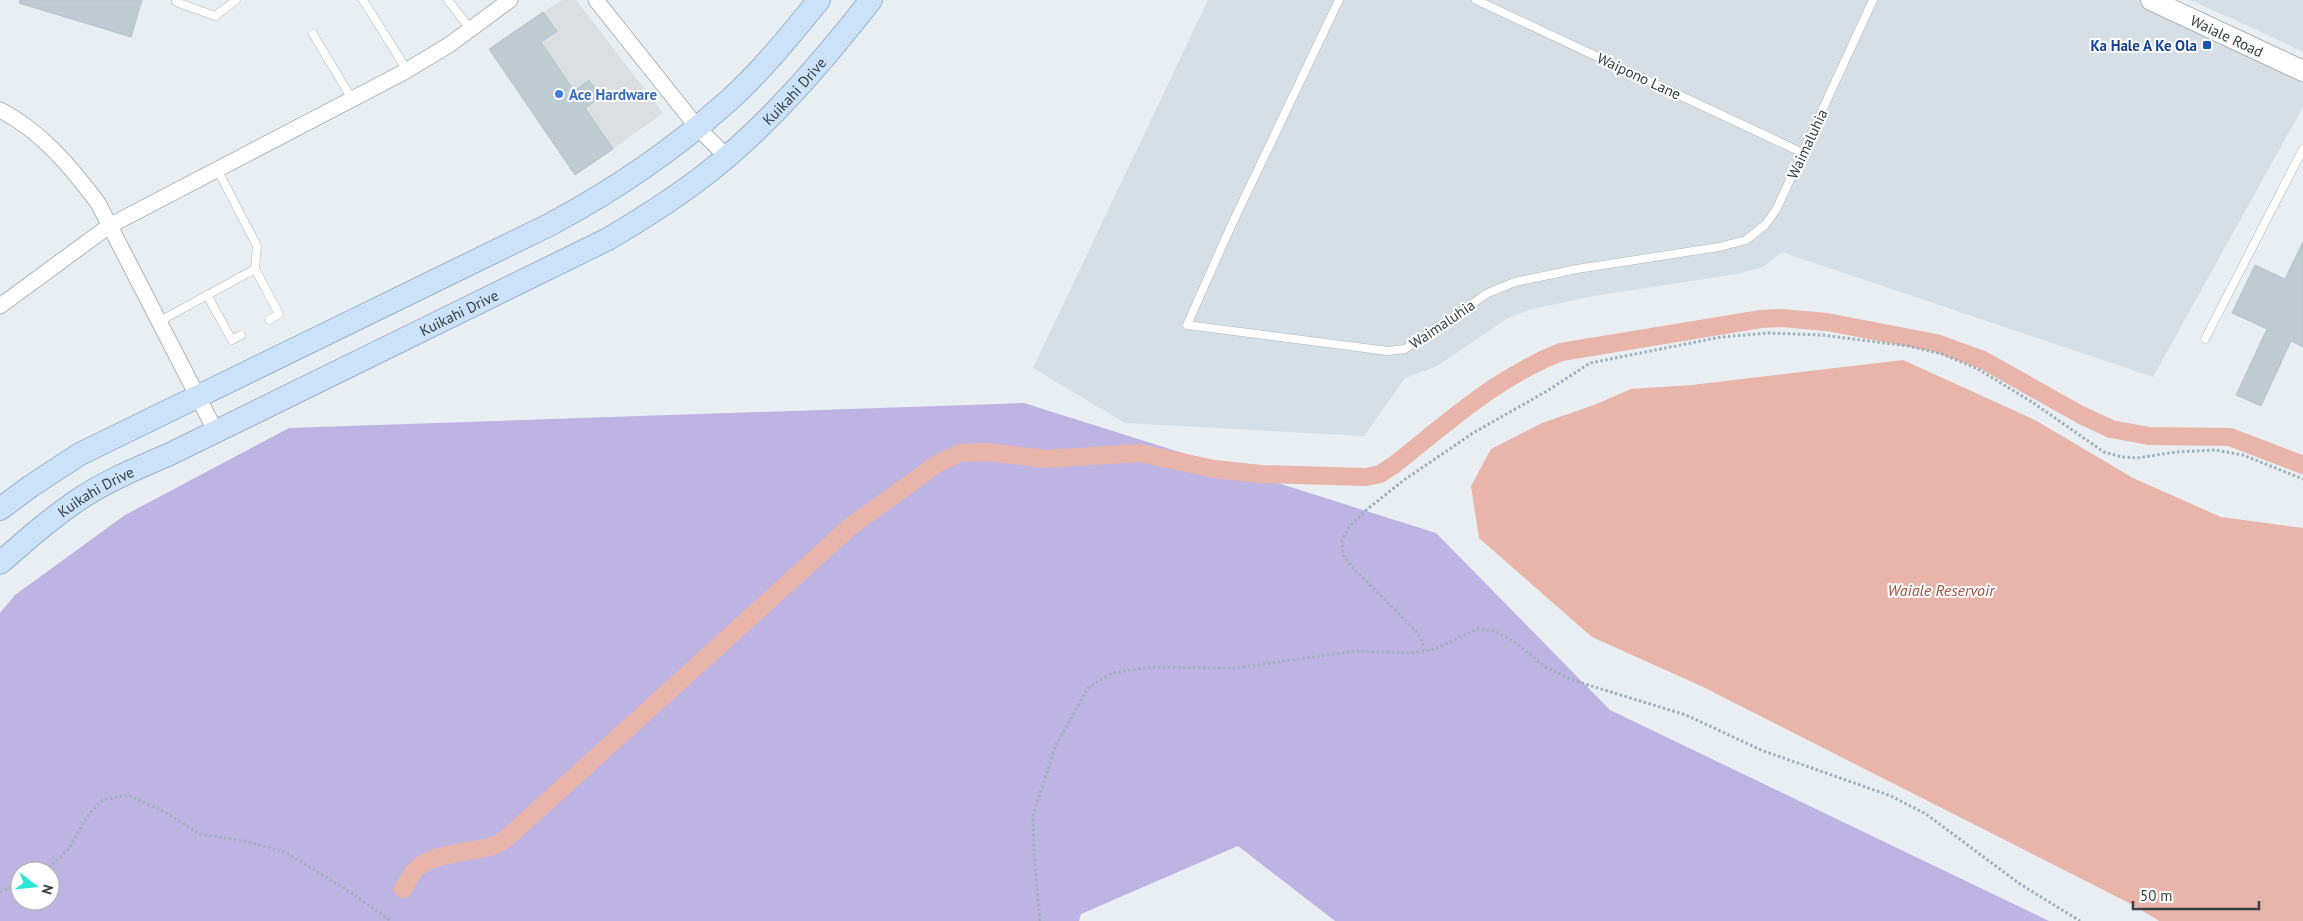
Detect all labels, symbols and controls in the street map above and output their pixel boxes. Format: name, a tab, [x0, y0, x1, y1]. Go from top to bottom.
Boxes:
street label: Waiale Road	[2187, 10, 2267, 61]
place label: Ka Hale A Ke Ola	[2090, 36, 2197, 55]
marker: Ka Hale A Ke Ola	[2201, 39, 2213, 51]
street label: Waipono Lane	[1594, 48, 1684, 104]
street label: Kuikahi Drive	[758, 53, 830, 129]
place label: Ace Hardware	[569, 85, 658, 104]
marker: Ace Hardware	[553, 88, 565, 100]
street label: Waimaluhia	[1783, 106, 1831, 182]
street label: Kuikahi Drive	[416, 285, 501, 340]
street label: Waimaluhia	[1406, 295, 1478, 353]
street label: Kuikahi Drive	[54, 462, 137, 521]
water label: Waiale Reservoir	[1888, 580, 1996, 600]
north arrow	[10, 861, 60, 911]
scale bar	[2133, 878, 2259, 910]
text: N	[38, 883, 57, 896]
text: 50 m	[2140, 886, 2173, 905]

